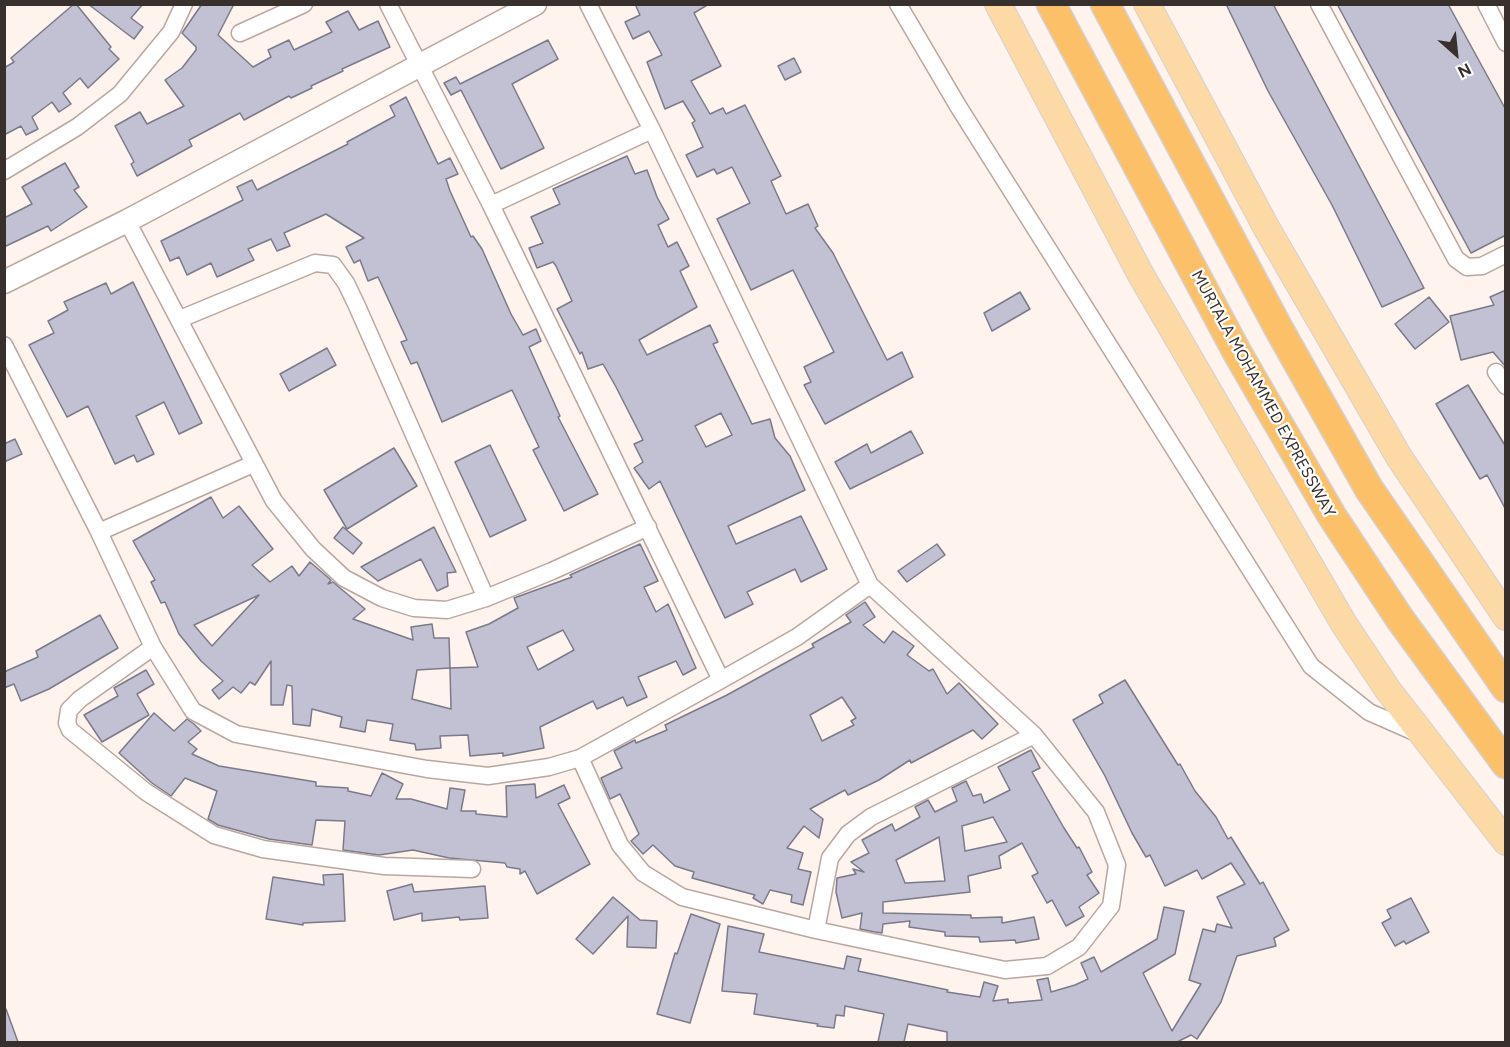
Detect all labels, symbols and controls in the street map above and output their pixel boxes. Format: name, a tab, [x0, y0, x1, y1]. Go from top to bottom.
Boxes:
north arrow	[1426, 24, 1486, 84]
text: N	[1455, 59, 1474, 82]
street label: MURTALA MOHAMMED EXPRESSWAY	[1187, 267, 1339, 521]

